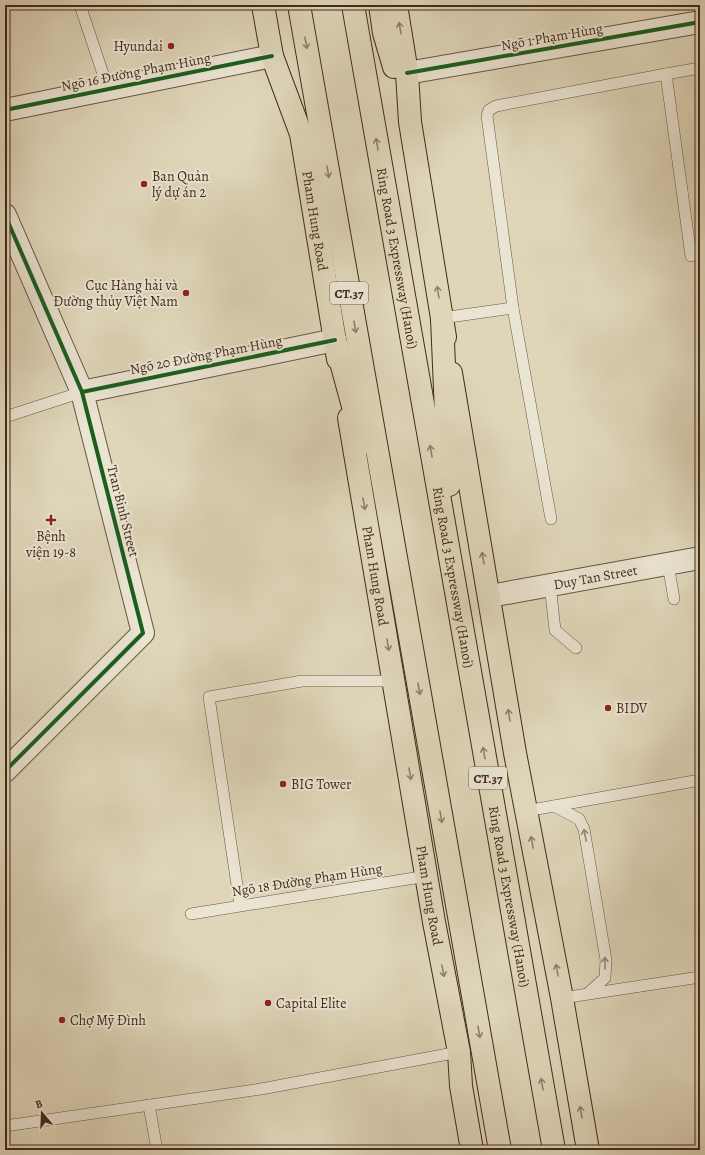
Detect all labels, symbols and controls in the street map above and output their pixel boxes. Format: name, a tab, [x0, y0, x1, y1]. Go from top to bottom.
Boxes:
street label: Ngõ 1 Phạm Hùng	[500, 19, 604, 55]
one-way arrow	[395, 22, 403, 35]
place label: Hyundai	[113, 37, 163, 56]
one-way arrow	[302, 37, 310, 50]
marker: Hyundai	[166, 41, 176, 51]
street label: Ngõ 16 Đường Phạm Hùng	[60, 48, 212, 96]
one-way arrow	[373, 138, 381, 151]
one-way arrow	[324, 165, 332, 178]
street label: Ring Road 3 Expressway (Hanoi)	[372, 166, 423, 350]
place label: Ban Quản lý dự án 2	[152, 167, 209, 202]
street label: Pham Hung Road	[298, 169, 333, 273]
marker: Ban Quản lý dự án 2	[139, 179, 149, 189]
place label: Cục Hàng hải và Đường thủy Việt Nam	[53, 276, 178, 311]
road number: CT.37	[330, 282, 368, 304]
one-way arrow	[433, 286, 441, 299]
marker: Cục Hàng hải và Đường thủy Việt Nam	[181, 288, 191, 298]
one-way arrow	[352, 320, 360, 333]
street label: Ngõ 20 Đường Phạm Hùng	[128, 331, 284, 379]
one-way arrow	[427, 445, 435, 458]
street label: Tran Binh Street	[102, 463, 144, 559]
street label: Ring Road 3 Expressway (Hanoi)	[428, 485, 479, 669]
one-way arrow	[360, 497, 368, 510]
marker: Bệnh viện 19-8	[45, 514, 57, 526]
street label: Pham Hung Road	[358, 524, 393, 628]
place label: Bệnh viện 19-8	[25, 527, 76, 562]
one-way arrow	[479, 552, 487, 565]
street label: Duy Tan Street	[552, 560, 639, 594]
one-way arrow	[384, 639, 392, 652]
one-way arrow	[415, 682, 423, 695]
place label: BIDV	[616, 699, 648, 718]
marker: BIDV	[603, 703, 613, 713]
one-way arrow	[505, 709, 513, 722]
one-way arrow	[480, 747, 488, 760]
one-way arrow	[406, 767, 414, 780]
road number: CT.37	[469, 767, 507, 789]
place label: BIG Tower	[291, 775, 352, 794]
marker: BIG Tower	[278, 779, 288, 789]
street label: Ring Road 3 Expressway (Hanoi)	[484, 804, 535, 989]
one-way arrow	[437, 810, 445, 823]
one-way arrow	[580, 829, 588, 842]
one-way arrow	[528, 836, 536, 849]
street label: Pham Hung Road	[412, 844, 448, 947]
street label: Ngõ 18 Đường Phạm Hùng	[230, 859, 384, 901]
one-way arrow	[601, 957, 609, 970]
one-way arrow	[440, 964, 448, 977]
one-way arrow	[552, 964, 560, 977]
place label: Capital Elite	[276, 994, 347, 1013]
marker: Capital Elite	[263, 998, 273, 1008]
place label: Chợ Mỹ Đình	[70, 1011, 146, 1030]
marker: Chợ Mỹ Đình	[57, 1015, 67, 1025]
one-way arrow	[475, 1025, 483, 1038]
one-way arrow	[538, 1078, 546, 1091]
north arrow	[22, 1093, 62, 1133]
text: B	[33, 1096, 45, 1112]
one-way arrow	[577, 1105, 585, 1118]

